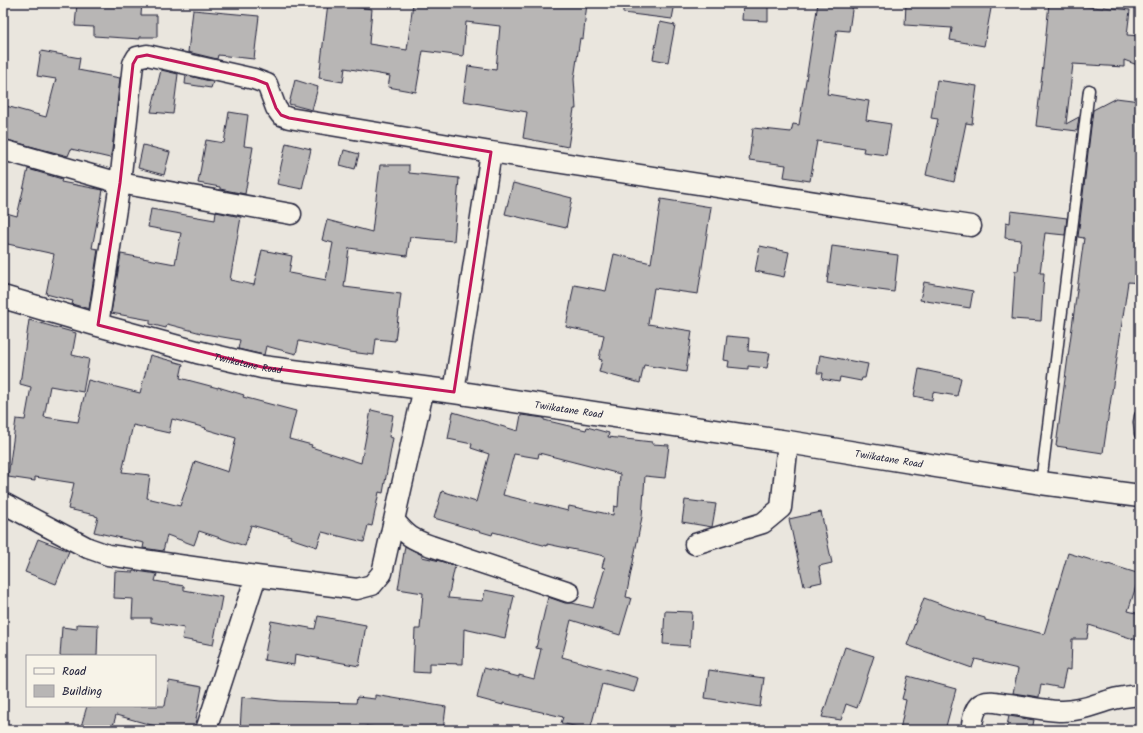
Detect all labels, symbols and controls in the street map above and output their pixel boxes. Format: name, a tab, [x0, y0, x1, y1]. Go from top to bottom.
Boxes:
street label: Twiikatane Road	[212, 349, 284, 379]
street label: Twiikatane Road	[533, 397, 605, 423]
street label: Twiikatane Road	[854, 446, 925, 473]
legend	[26, 655, 156, 707]
text: Road	[62, 662, 87, 681]
text: Building	[62, 682, 102, 701]

